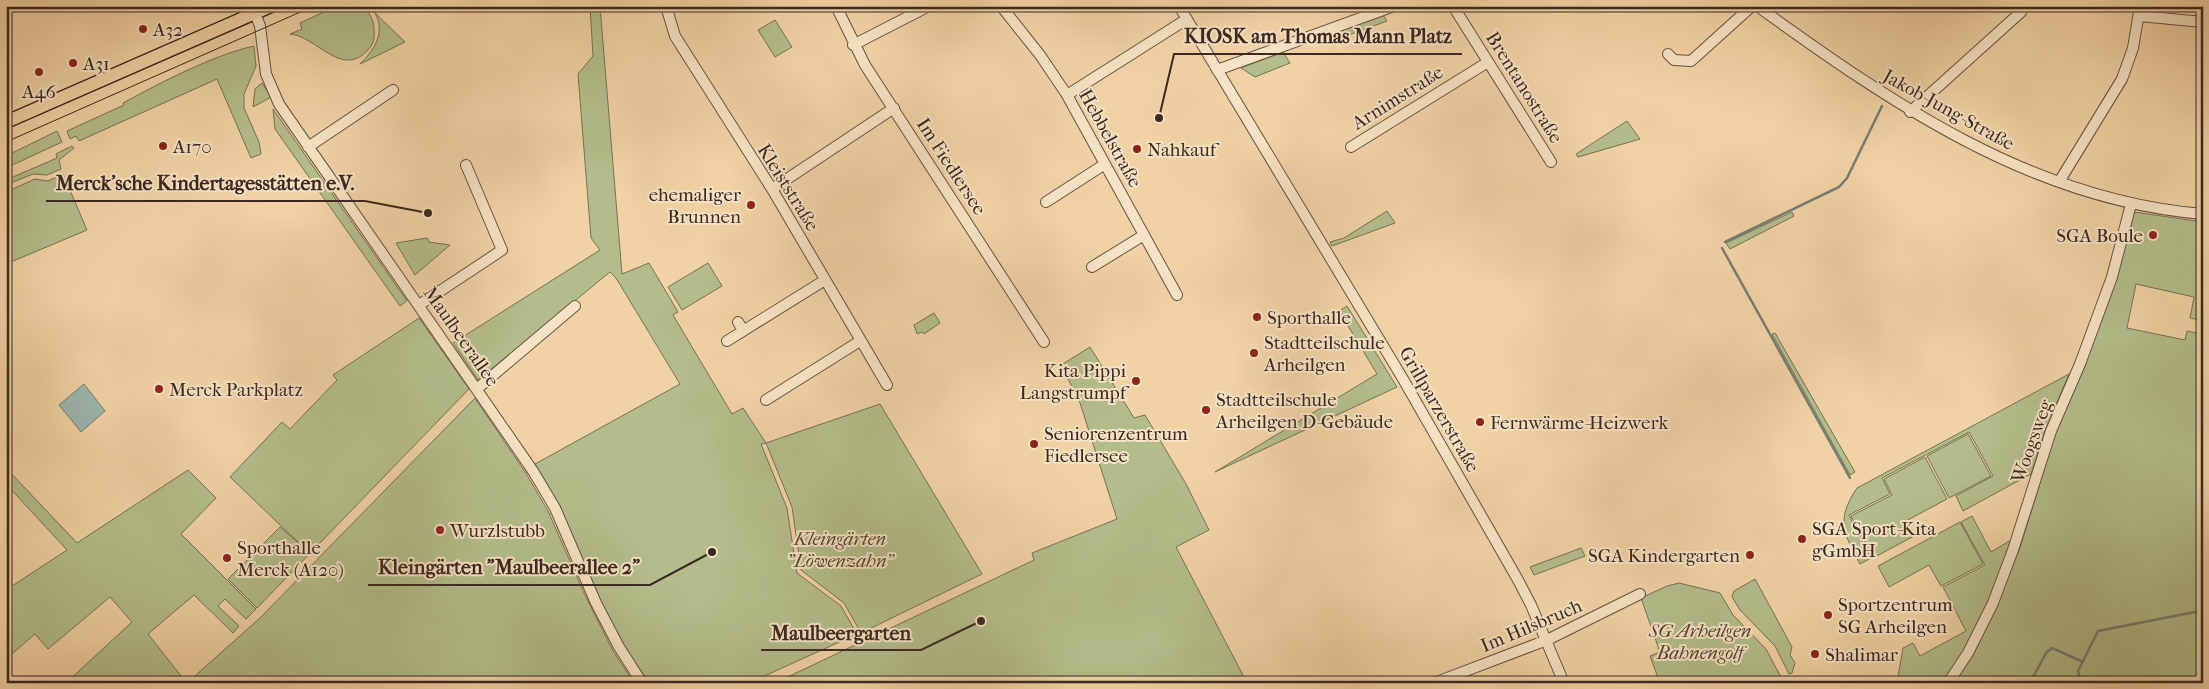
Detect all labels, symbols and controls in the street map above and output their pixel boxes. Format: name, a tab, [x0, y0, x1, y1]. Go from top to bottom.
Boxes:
place label: A32	[152, 19, 183, 41]
callout: KIOSK am Thomas Mann Platz	[1174, 19, 1462, 54]
marker: A32	[137, 23, 149, 35]
text: KIOSK am Thomas Mann Platz	[1184, 25, 1452, 48]
street label: Brentanostraße	[1481, 28, 1567, 147]
place label: A31	[82, 53, 110, 75]
marker: A31	[67, 57, 79, 69]
street label: Arnimstraße	[1347, 61, 1447, 135]
street label: Jakob-Jung-Straße	[1877, 64, 2018, 155]
marker: A46	[33, 66, 45, 78]
place label: A46	[21, 81, 57, 103]
street label: Hebbelstraße	[1074, 85, 1146, 192]
street label: Im Fiedlersee	[912, 114, 991, 219]
place label: A170	[172, 136, 212, 158]
place label: Nahkauf	[1147, 139, 1220, 161]
marker: A170	[157, 140, 169, 152]
street label: Kleiststraße	[753, 140, 824, 235]
marker: Nahkauf	[1131, 143, 1143, 155]
callout: Merck'sche Kindertagesstätten e.V.	[46, 166, 365, 201]
text: Merck'sche Kindertagesstätten e.V.	[55, 172, 354, 195]
place label: ehemaliger Brunnen	[649, 184, 742, 228]
marker: ehemaliger Brunnen	[745, 199, 757, 211]
place label: SGA Boule	[2056, 225, 2143, 247]
marker: SGA Boule	[2147, 229, 2159, 241]
street label: Maulbeerallee	[419, 282, 504, 391]
place label: Sporthalle	[1267, 307, 1351, 329]
marker: Sporthalle	[1251, 311, 1263, 323]
place label: Stadtteilschule Arheilgen	[1263, 332, 1385, 376]
street label: Grillparzerstraße	[1394, 343, 1484, 476]
marker: Stadtteilschule Arheilgen	[1248, 347, 1260, 359]
place label: Kita Pippi Langstrumpf	[1020, 360, 1130, 404]
marker: Kita Pippi Langstrumpf	[1130, 375, 1142, 387]
place label: Merck Parkplatz	[169, 379, 303, 401]
marker: Merck Parkplatz	[153, 383, 165, 395]
place label: Stadtteilschule Arheilgen D-Gebäude	[1215, 389, 1393, 433]
street label: Woogsweg	[2006, 396, 2057, 487]
marker: Stadtteilschule Arheilgen D-Gebäude	[1200, 404, 1212, 416]
place label: Fernwärme-Heizwerk	[1490, 412, 1668, 434]
marker: Fernwärme-Heizwerk	[1474, 416, 1486, 428]
place label: Seniorenzentrum Fiedlersee	[1044, 423, 1188, 467]
marker: Seniorenzentrum Fiedlersee	[1028, 438, 1040, 450]
place label: SGA Sport-Kita gGmbH	[1812, 518, 1936, 562]
place label: Wurzlstubb	[449, 520, 545, 542]
marker: Wurzlstubb	[434, 524, 446, 536]
park label: Kleingärten "Löwenzahn"	[787, 528, 895, 572]
marker: SGA Sport-Kita gGmbH	[1796, 533, 1808, 545]
place label: Sporthalle Merck (A120)	[237, 537, 344, 581]
place label: SGA Kindergarten	[1588, 545, 1740, 567]
marker: SGA Kindergarten	[1744, 549, 1756, 561]
callout: Kleingärten "Maulbeerallee 2"	[368, 550, 650, 585]
marker: Sporthalle Merck (A120)	[221, 552, 233, 564]
text: Kleingärten "Maulbeerallee 2"	[378, 556, 640, 579]
place label: Sportzentrum SG Arheilgen	[1838, 594, 1953, 638]
street label: Im Hilsbruch	[1477, 595, 1586, 657]
marker: Sportzentrum SG Arheilgen	[1822, 609, 1834, 621]
callout: Maulbeergarten	[761, 615, 921, 650]
park label: SG Arheilgen Bahnengolf	[1648, 620, 1751, 664]
text: Maulbeergarten	[770, 622, 911, 645]
place label: Shalimar	[1825, 644, 1899, 666]
marker: Shalimar	[1809, 648, 1821, 660]

